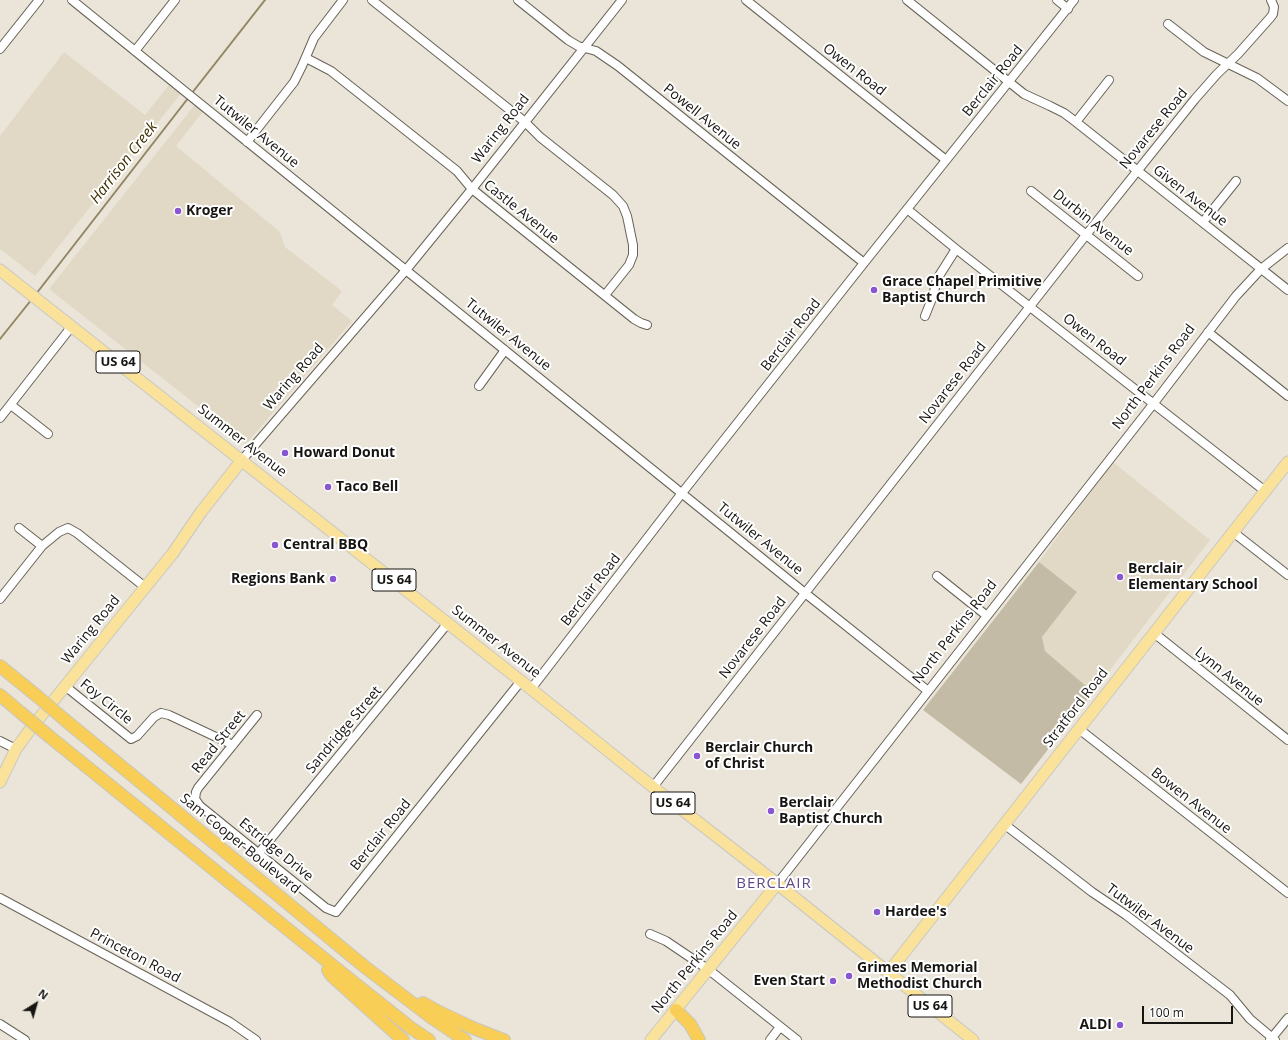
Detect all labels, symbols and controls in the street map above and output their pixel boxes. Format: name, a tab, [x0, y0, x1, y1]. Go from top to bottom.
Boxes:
street label: Owen Road	[819, 40, 889, 100]
street label: Berclair Road	[959, 42, 1027, 120]
street label: Powell Avenue	[660, 81, 744, 153]
street label: Novarese Road	[1116, 85, 1192, 173]
street label: Waring Road	[469, 91, 533, 167]
street label: Tutwiler Avenue	[210, 92, 302, 172]
water label: Harrison Creek	[86, 119, 162, 207]
street label: Given Avenue	[1150, 162, 1230, 230]
street label: Castle Avenue	[480, 177, 562, 247]
street label: Durbin Avenue	[1049, 186, 1137, 260]
place label: Kroger	[186, 203, 233, 219]
marker: Kroger	[173, 206, 183, 216]
place label: Grace Chapel Primitive Baptist Church	[882, 274, 1042, 306]
marker: Grace Chapel Primitive Baptist Church	[869, 285, 879, 295]
street label: Tutwiler Avenue	[462, 295, 554, 375]
street label: Berclair Road	[758, 296, 824, 374]
street label: Owen Road	[1059, 310, 1129, 370]
street label: North Perkins Road	[1109, 321, 1199, 433]
street label: Novarese Road	[916, 339, 990, 427]
street label: Waring Road	[260, 340, 328, 414]
road number: US 64	[96, 351, 140, 373]
street label: Summer Avenue	[194, 401, 290, 481]
place label: Howard Donut	[293, 445, 395, 461]
marker: Howard Donut	[280, 448, 290, 458]
place label: Taco Bell	[336, 479, 398, 495]
marker: Taco Bell	[323, 482, 333, 492]
street label: Tutwiler Avenue	[714, 499, 806, 579]
place label: Central BBQ	[283, 537, 368, 553]
marker: Central BBQ	[270, 540, 280, 550]
street label: Berclair Road	[558, 551, 624, 629]
place label: Berclair Elementary School	[1128, 561, 1258, 594]
road number: US 64	[372, 569, 416, 591]
place label: Regions Bank	[231, 571, 325, 587]
marker: Berclair Elementary School	[1115, 572, 1125, 582]
marker: Regions Bank	[328, 574, 338, 584]
street label: North Perkins Road	[909, 577, 1001, 687]
street label: Waring Road	[58, 592, 124, 668]
street label: Novarese Road	[716, 594, 790, 682]
street label: Summer Avenue	[448, 602, 544, 682]
street label: Lynn Avenue	[1191, 644, 1267, 710]
street label: Stratford Road	[1040, 665, 1112, 751]
street label: Foy Circle	[76, 676, 136, 728]
street label: Sandridge Street	[303, 683, 385, 777]
street label: Read Street	[189, 707, 249, 777]
place label: Berclair Church of Christ	[705, 740, 813, 772]
marker: Berclair Church of Christ	[692, 751, 702, 761]
street label: Bowen Avenue	[1148, 764, 1234, 838]
street label: Sam Cooper Boulevard	[176, 790, 304, 898]
road number: US 64	[651, 792, 695, 814]
place label: Berclair Baptist Church	[779, 795, 883, 828]
street label: Berclair Road	[347, 796, 415, 874]
marker: Berclair Baptist Church	[766, 806, 776, 816]
street label: Estridge Drive	[235, 815, 317, 885]
district label: BERCLAIR	[736, 875, 812, 893]
street label: Tutwiler Avenue	[1103, 881, 1197, 957]
place label: Hardee's	[885, 904, 947, 920]
street label: North Perkins Road	[648, 907, 742, 1017]
marker: Hardee's	[872, 907, 882, 917]
street label: Princeton Road	[87, 925, 183, 987]
place label: Grimes Memorial Methodist Church	[857, 960, 982, 992]
marker: Grimes Memorial Methodist Church	[844, 971, 854, 981]
place label: Even Start	[753, 973, 825, 989]
marker: Even Start	[828, 976, 838, 986]
north arrow	[16, 984, 56, 1024]
text: N	[35, 985, 52, 1003]
road number: US 64	[908, 995, 952, 1017]
scale bar	[1144, 998, 1235, 1024]
text: 100 m	[1149, 1004, 1184, 1021]
place label: ALDI	[1079, 1017, 1112, 1033]
marker: ALDI	[1115, 1020, 1125, 1030]

